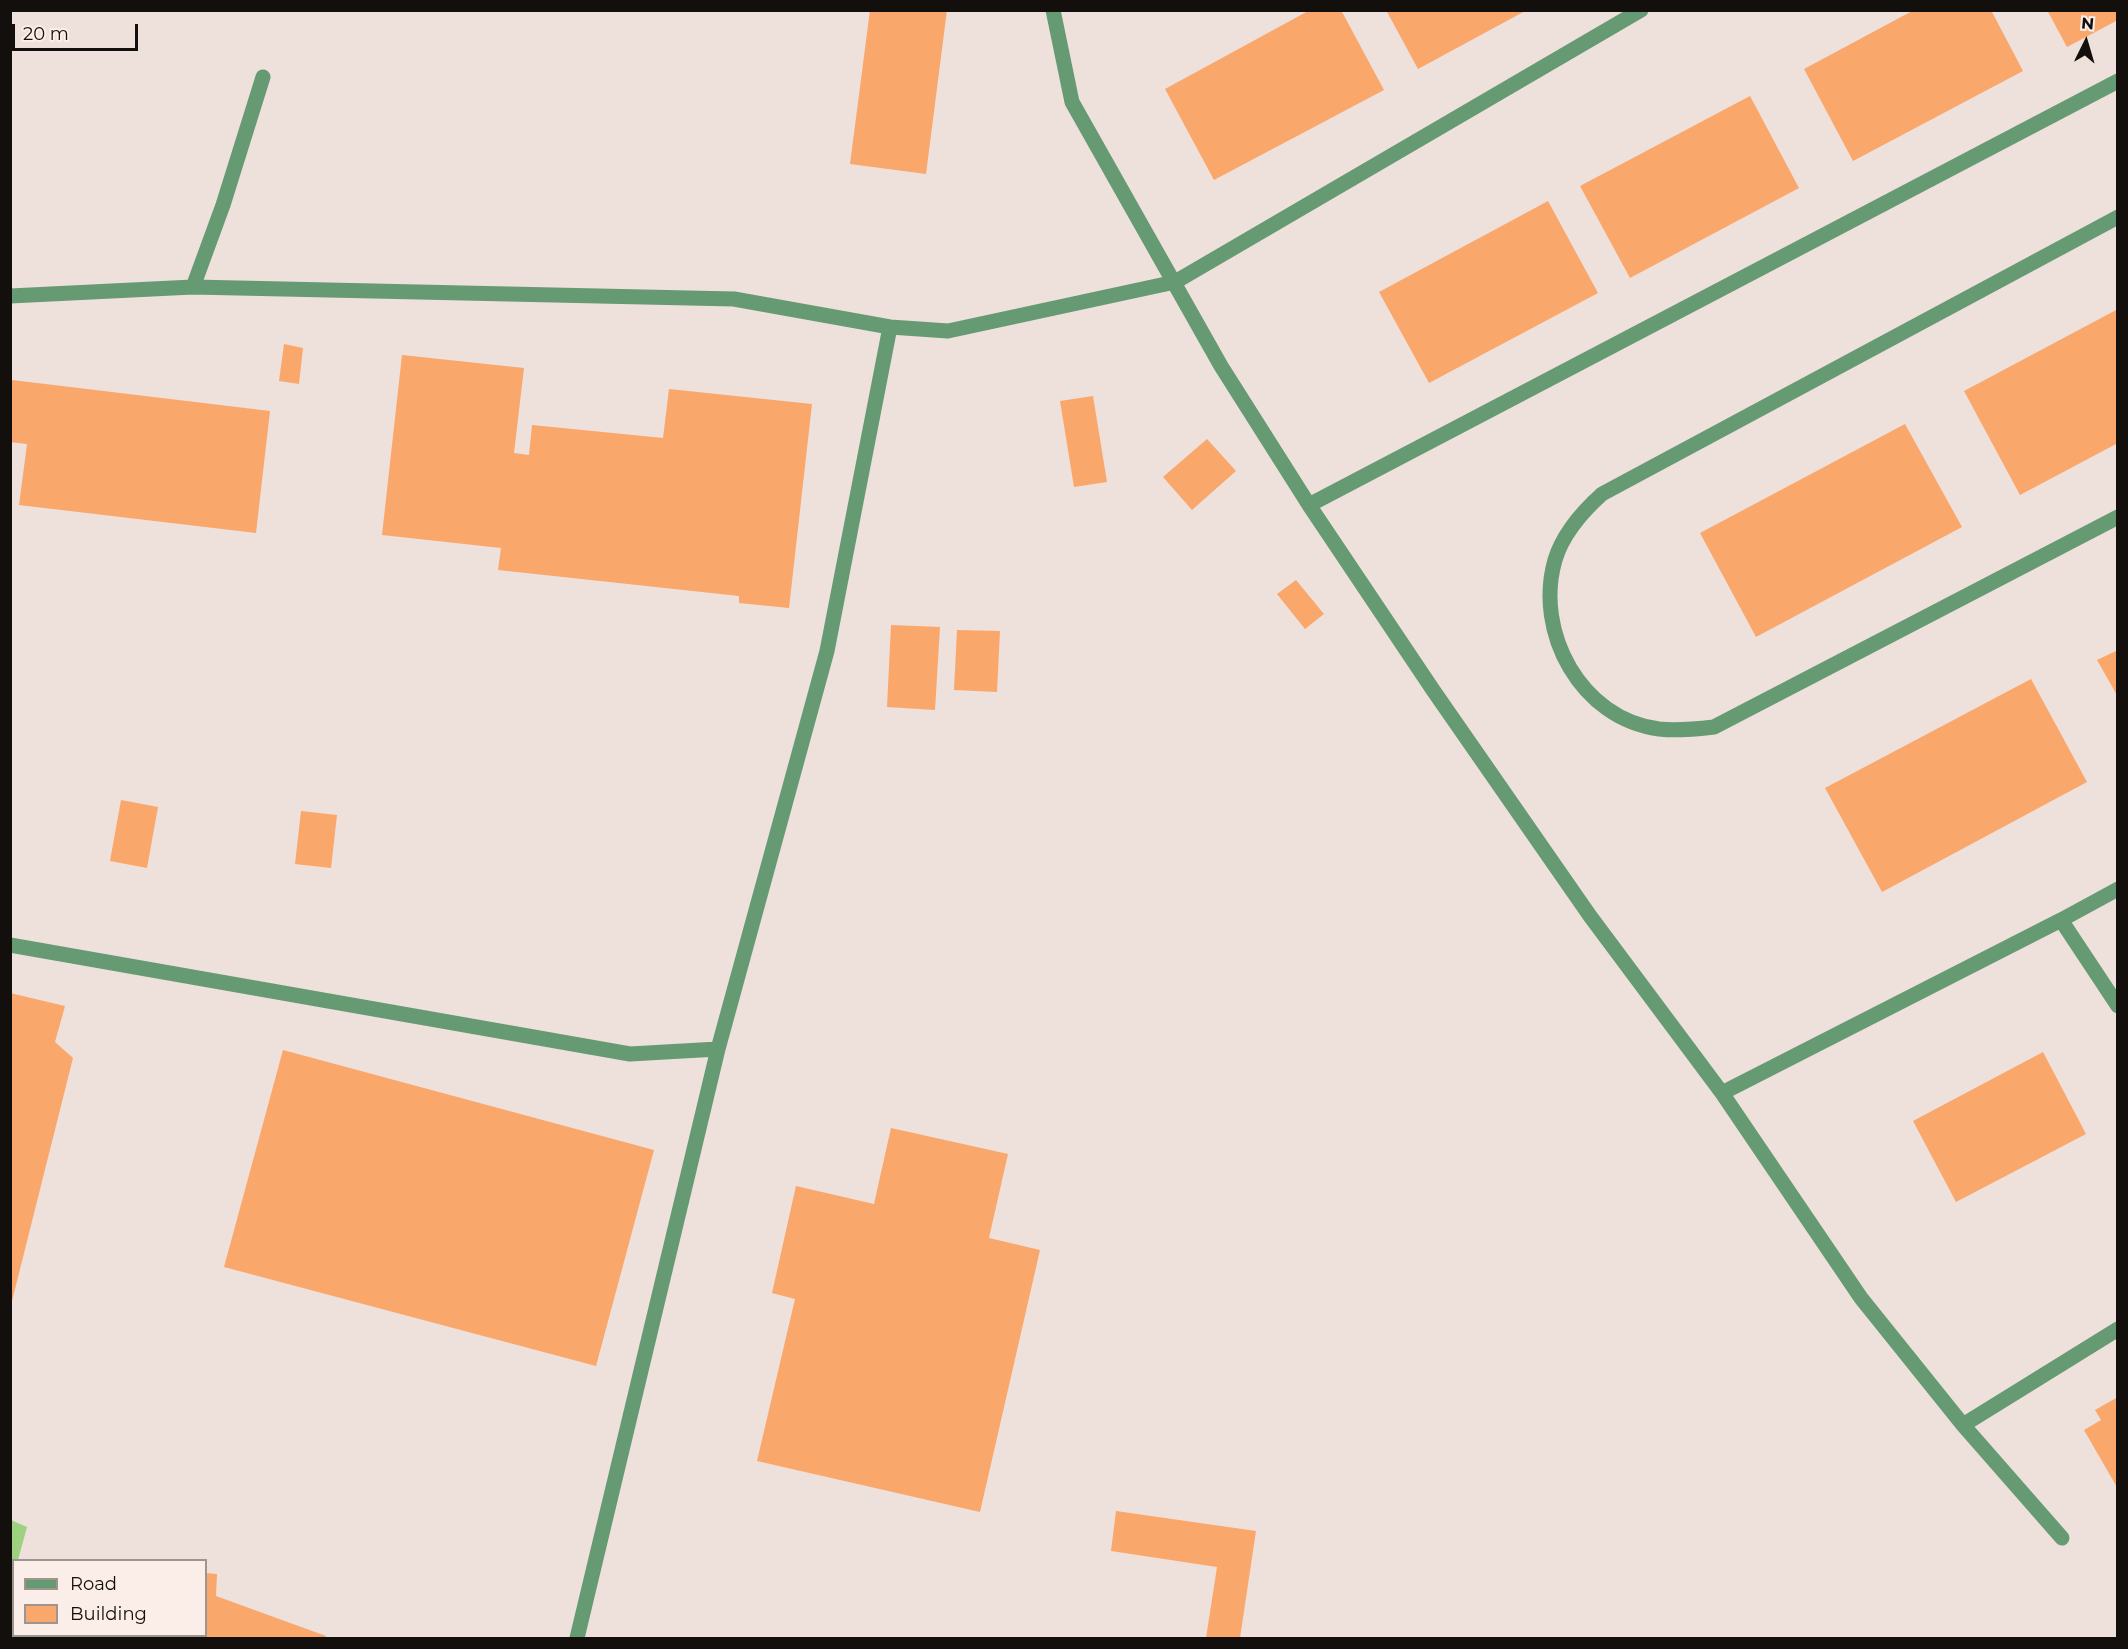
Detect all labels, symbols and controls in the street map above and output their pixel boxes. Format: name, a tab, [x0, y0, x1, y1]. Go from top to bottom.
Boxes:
scale bar	[15, 12, 141, 50]
north arrow	[2056, 12, 2116, 72]
text: N	[2080, 14, 2095, 34]
text: 20 m	[23, 23, 69, 45]
legend	[12, 1559, 207, 1637]
text: Road	[70, 1573, 117, 1595]
text: Building	[70, 1603, 147, 1625]

